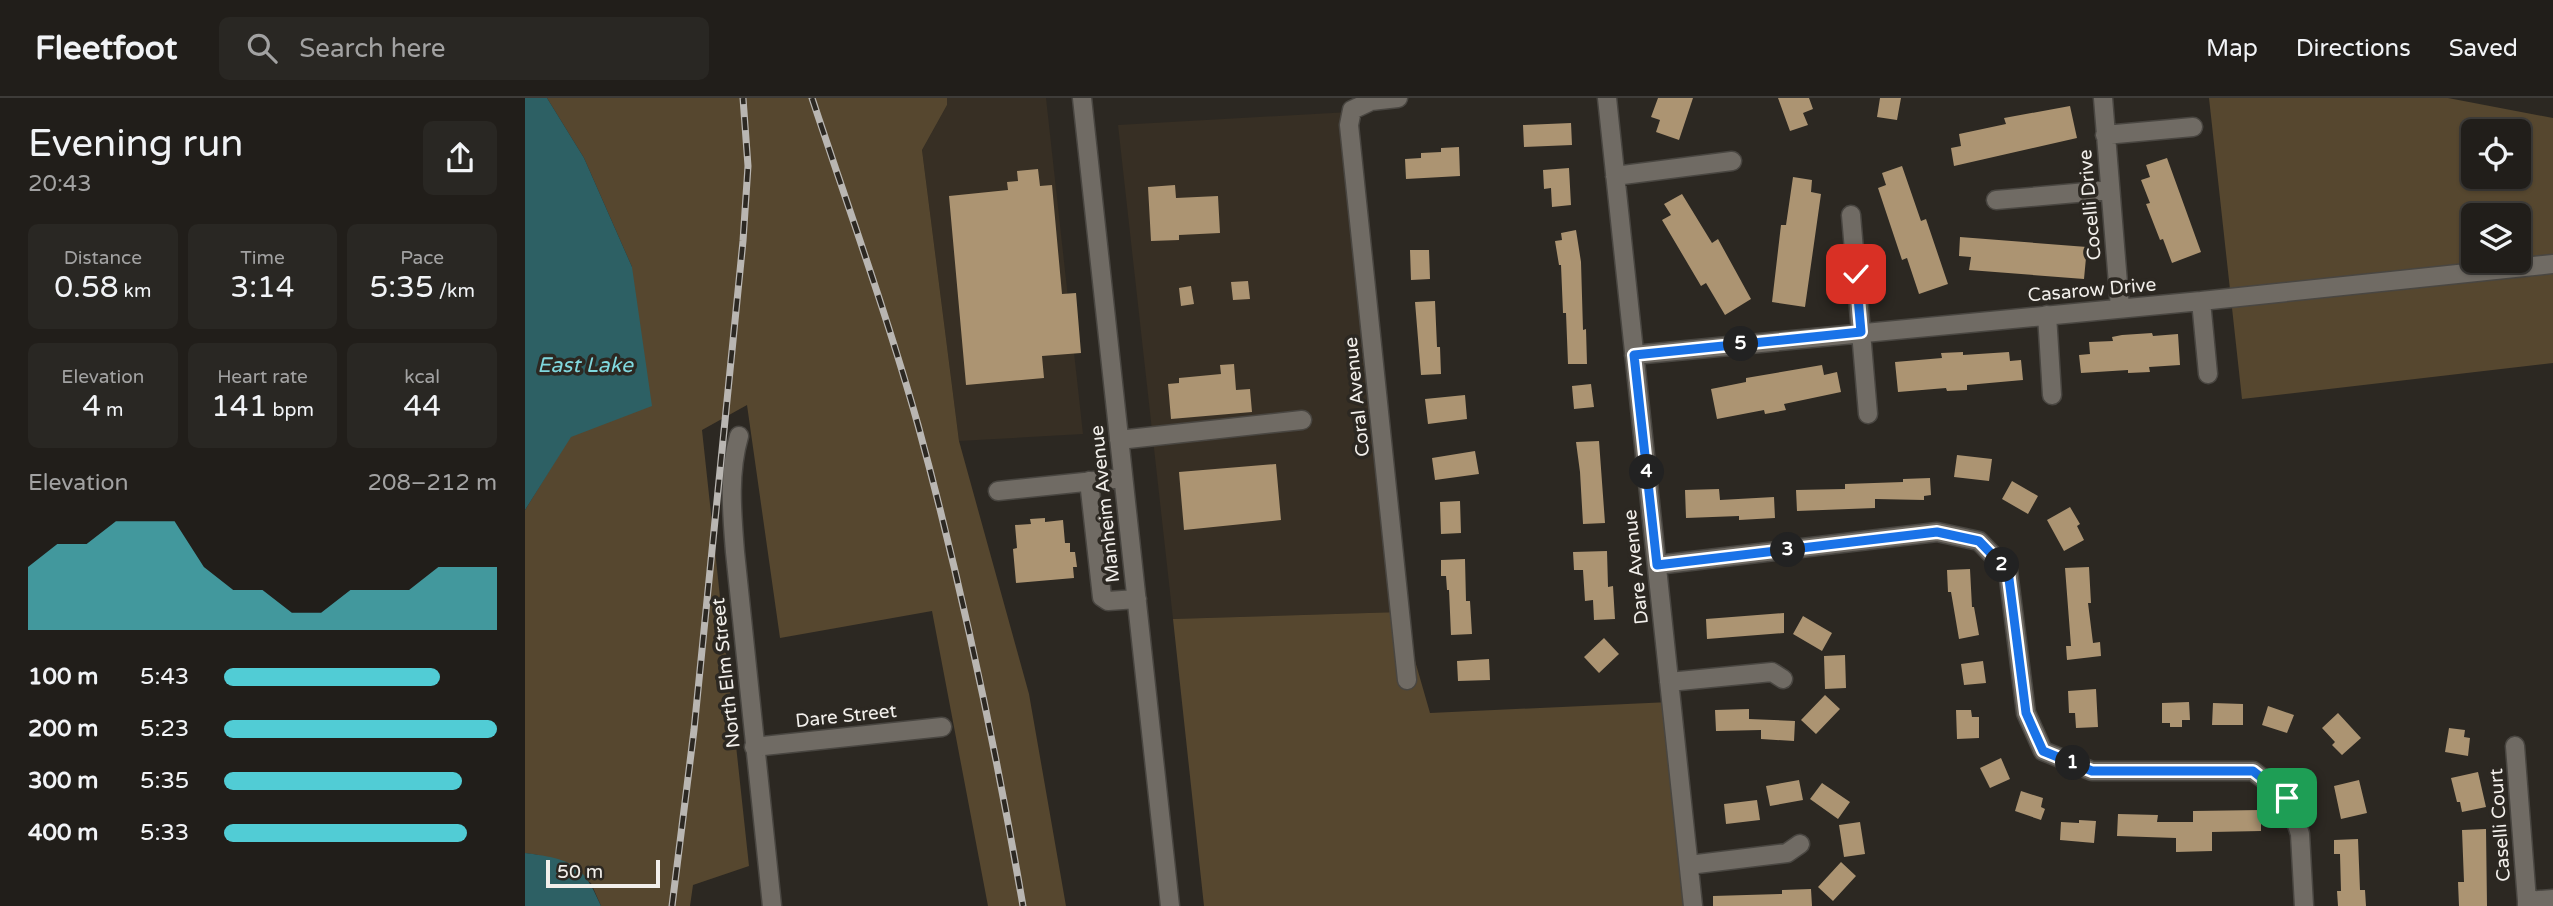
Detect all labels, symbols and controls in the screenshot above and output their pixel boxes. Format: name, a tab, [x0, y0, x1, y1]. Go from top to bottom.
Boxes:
search box	[219, 17, 709, 80]
text: Fleetfoot	[35, 29, 177, 68]
icon: search	[243, 29, 281, 67]
text: Search here	[299, 33, 445, 64]
text: Map	[2206, 34, 2258, 63]
text: Directions	[2296, 34, 2411, 63]
text: Saved	[2449, 34, 2518, 63]
map controls	[2461, 119, 2531, 273]
button: locate	[2461, 119, 2531, 189]
text: Evening run	[28, 121, 243, 167]
button: share	[423, 121, 497, 195]
street label: Cocelli Drive	[2074, 149, 2106, 261]
text: 20:43	[28, 170, 92, 198]
button: layers	[2461, 203, 2531, 273]
pin	[1826, 244, 1886, 304]
text: Distance	[64, 247, 142, 269]
text: Time	[240, 247, 285, 269]
text: Pace	[400, 247, 444, 269]
icon: check	[1837, 255, 1875, 293]
text: 0.58	[54, 269, 119, 306]
text: 3:14	[230, 269, 295, 306]
text: 5:35	[369, 269, 434, 306]
street label: Casarow Drive	[2027, 273, 2157, 307]
text: km	[119, 280, 151, 302]
text: /km	[434, 280, 475, 302]
pin: 5	[1723, 327, 1759, 362]
text: 5	[1735, 332, 1746, 354]
street label: Coral Avenue	[1340, 336, 1374, 458]
water label: East Lake	[537, 353, 634, 378]
text: Elevation	[61, 366, 144, 388]
text: Heart rate	[217, 366, 308, 388]
text: kcal	[404, 366, 440, 388]
text: 4	[82, 388, 101, 425]
text: 141	[211, 388, 268, 425]
text: 44	[403, 388, 441, 425]
text: m	[101, 399, 123, 421]
text: bpm	[268, 399, 314, 421]
street label: Manheim Avenue	[1086, 424, 1124, 584]
pin: 4	[1629, 454, 1665, 490]
text: 4	[1641, 460, 1652, 482]
text: Elevation	[28, 469, 129, 497]
text: 208–212 m	[368, 469, 497, 497]
street label: Dare Avenue	[1619, 508, 1653, 626]
pin: 3	[1771, 532, 1805, 568]
text: 3	[1782, 538, 1793, 560]
pin: 2	[1985, 547, 2019, 582]
text: 2	[1996, 553, 2007, 575]
street label: North Elm Street	[707, 597, 745, 749]
text: 100 m	[28, 663, 98, 691]
text: 5:43	[140, 663, 189, 691]
street label: Dare Street	[794, 700, 898, 732]
text: 200 m	[28, 715, 98, 743]
text: 5:23	[140, 715, 189, 743]
pin: 1	[2055, 746, 2091, 780]
text: 1	[2067, 751, 2078, 773]
text: 300 m	[28, 767, 98, 795]
text: 5:35	[140, 767, 189, 795]
pin	[2257, 768, 2317, 828]
street label: Caselli Court	[2485, 768, 2515, 882]
icon: arrive	[2268, 779, 2306, 817]
text: 400 m	[28, 819, 98, 847]
text: 5:33	[140, 819, 189, 847]
scale bar	[546, 857, 660, 889]
text: 50 m	[557, 861, 603, 883]

